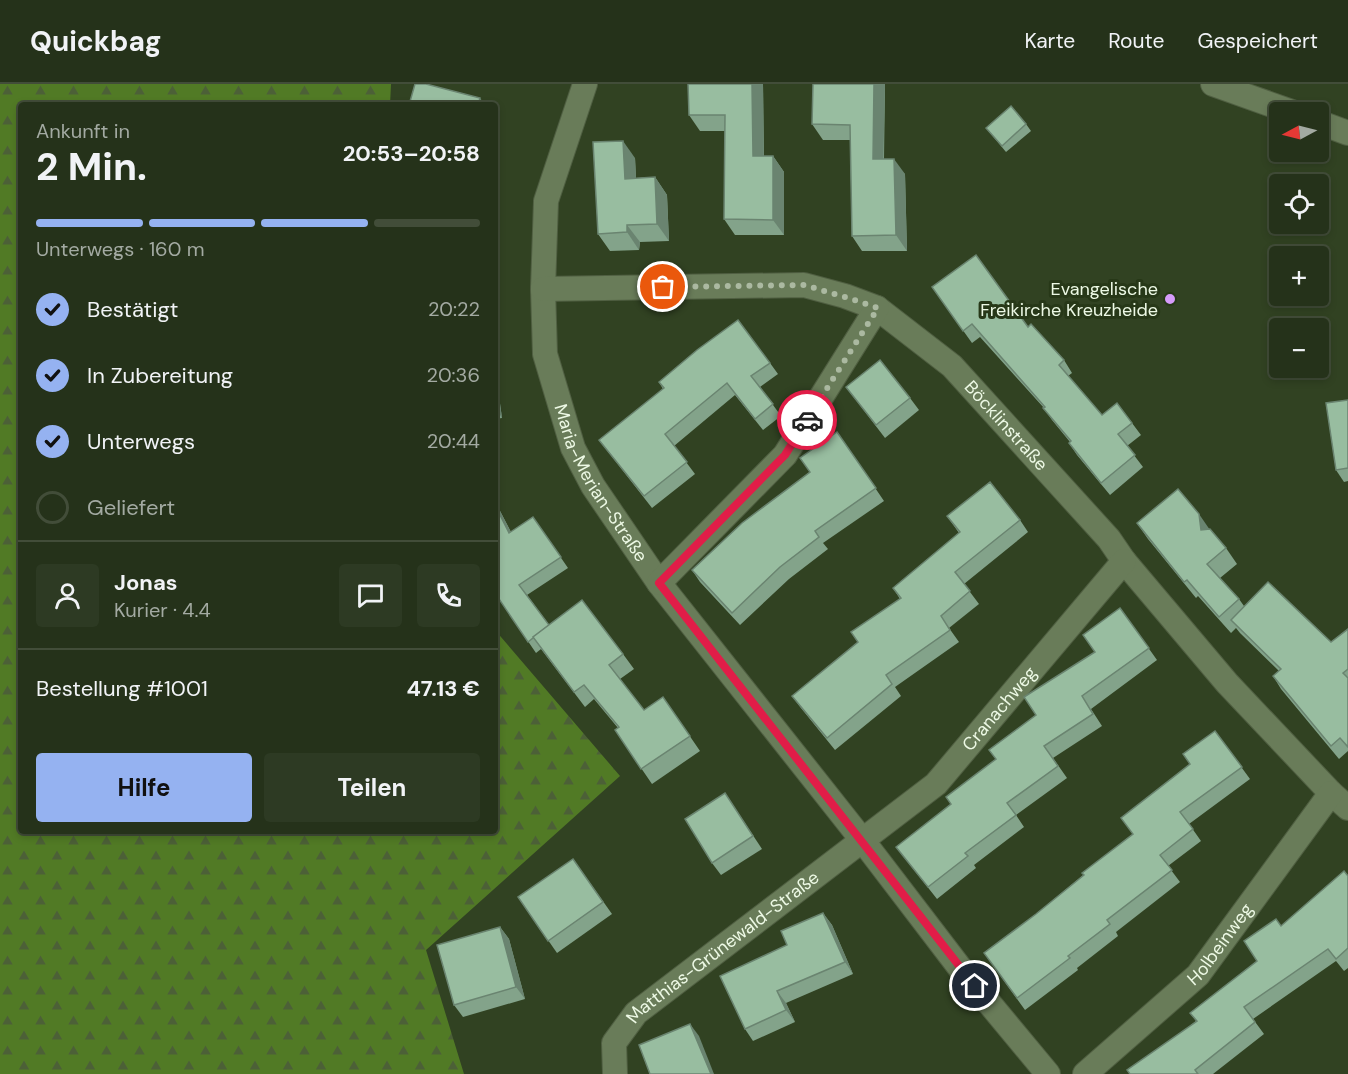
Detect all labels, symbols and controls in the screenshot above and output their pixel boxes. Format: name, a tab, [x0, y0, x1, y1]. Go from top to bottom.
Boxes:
text: Quickbag	[30, 23, 162, 60]
text: Karte	[1024, 27, 1075, 55]
text: Route	[1108, 27, 1164, 55]
text: Gespeichert	[1197, 27, 1318, 55]
north arrow	[1269, 102, 1329, 162]
map controls	[1269, 102, 1329, 378]
text: Ankunft in	[36, 118, 130, 144]
text: 20:53–20:58	[343, 139, 480, 168]
text: 2 Min.	[36, 141, 147, 192]
button: locate	[1269, 174, 1329, 234]
text: Unterwegs · 160 m	[36, 236, 205, 262]
button: +	[1269, 246, 1329, 306]
pin	[637, 261, 688, 312]
icon: bag	[646, 270, 679, 303]
place label: Evangelische Freikirche Kreuzheide	[980, 277, 1158, 322]
marker: Evangelische Freikirche Kreuzheide	[1163, 292, 1177, 306]
icon: check	[36, 293, 69, 326]
text: Bestätigt	[87, 295, 178, 324]
text: 20:22	[428, 296, 480, 322]
button: −	[1269, 318, 1329, 378]
icon: check	[36, 359, 69, 392]
text: In Zubereitung	[87, 361, 233, 390]
text: 20:36	[427, 362, 480, 388]
street label: Böcklinstraße	[959, 375, 1053, 476]
courier	[777, 390, 837, 450]
street label: Maria-Merian-Straße	[549, 401, 653, 567]
icon: car	[791, 404, 824, 437]
icon: check	[36, 425, 69, 458]
text: Unterwegs	[87, 427, 195, 456]
text: 20:44	[427, 428, 480, 454]
text: Geliefert	[87, 493, 175, 522]
button: person	[36, 564, 99, 627]
button: chat	[339, 564, 402, 627]
button: phone	[417, 564, 480, 627]
text: Jonas	[114, 568, 178, 597]
text: Kurier · 4.4	[114, 597, 211, 623]
street label: Cranachweg	[957, 661, 1042, 756]
text: Bestellung #1001	[36, 674, 208, 703]
text: 47.13 €	[407, 674, 480, 703]
button: Hilfe	[36, 753, 252, 822]
button: Teilen	[264, 753, 480, 822]
street label: Matthias-Grünewald-Straße	[621, 866, 824, 1028]
street label: Holbeinweg	[1182, 898, 1259, 991]
pin	[949, 960, 1000, 1011]
icon: home	[958, 969, 991, 1002]

